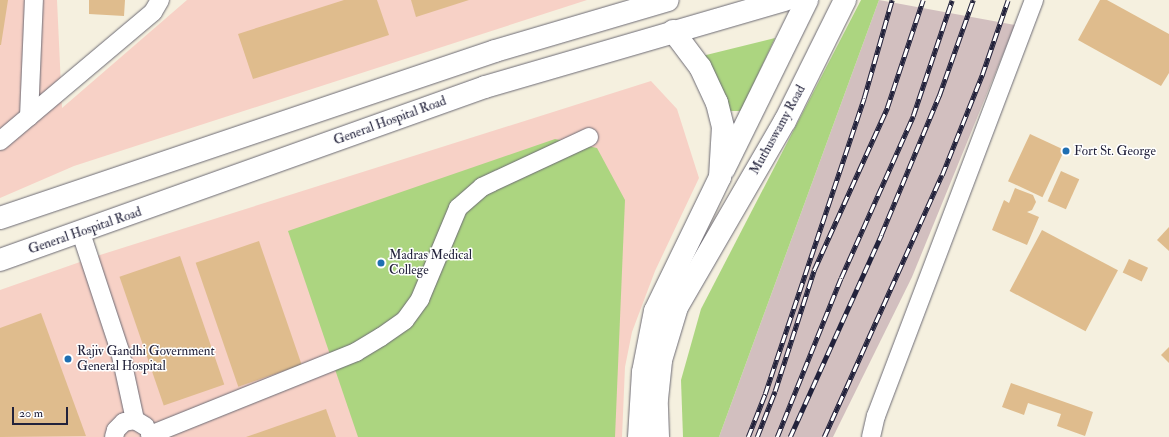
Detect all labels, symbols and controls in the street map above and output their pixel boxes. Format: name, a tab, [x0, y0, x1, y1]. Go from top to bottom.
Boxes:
street label: Muthuswamy Road	[747, 82, 809, 178]
street label: General Hospital Road	[332, 93, 448, 149]
place label: Fort St. George	[1074, 143, 1156, 159]
marker: Fort St. George	[1061, 146, 1071, 156]
street label: General Hospital Road	[26, 204, 144, 258]
place label: Madras Medical College	[389, 248, 472, 279]
marker: Madras Medical College	[376, 258, 386, 268]
place label: Rajiv Gandhi Government General Hospital	[77, 344, 215, 375]
marker: Rajiv Gandhi Government General Hospital	[62, 353, 74, 365]
scale bar	[14, 399, 70, 425]
text: 20 m	[19, 406, 43, 421]

